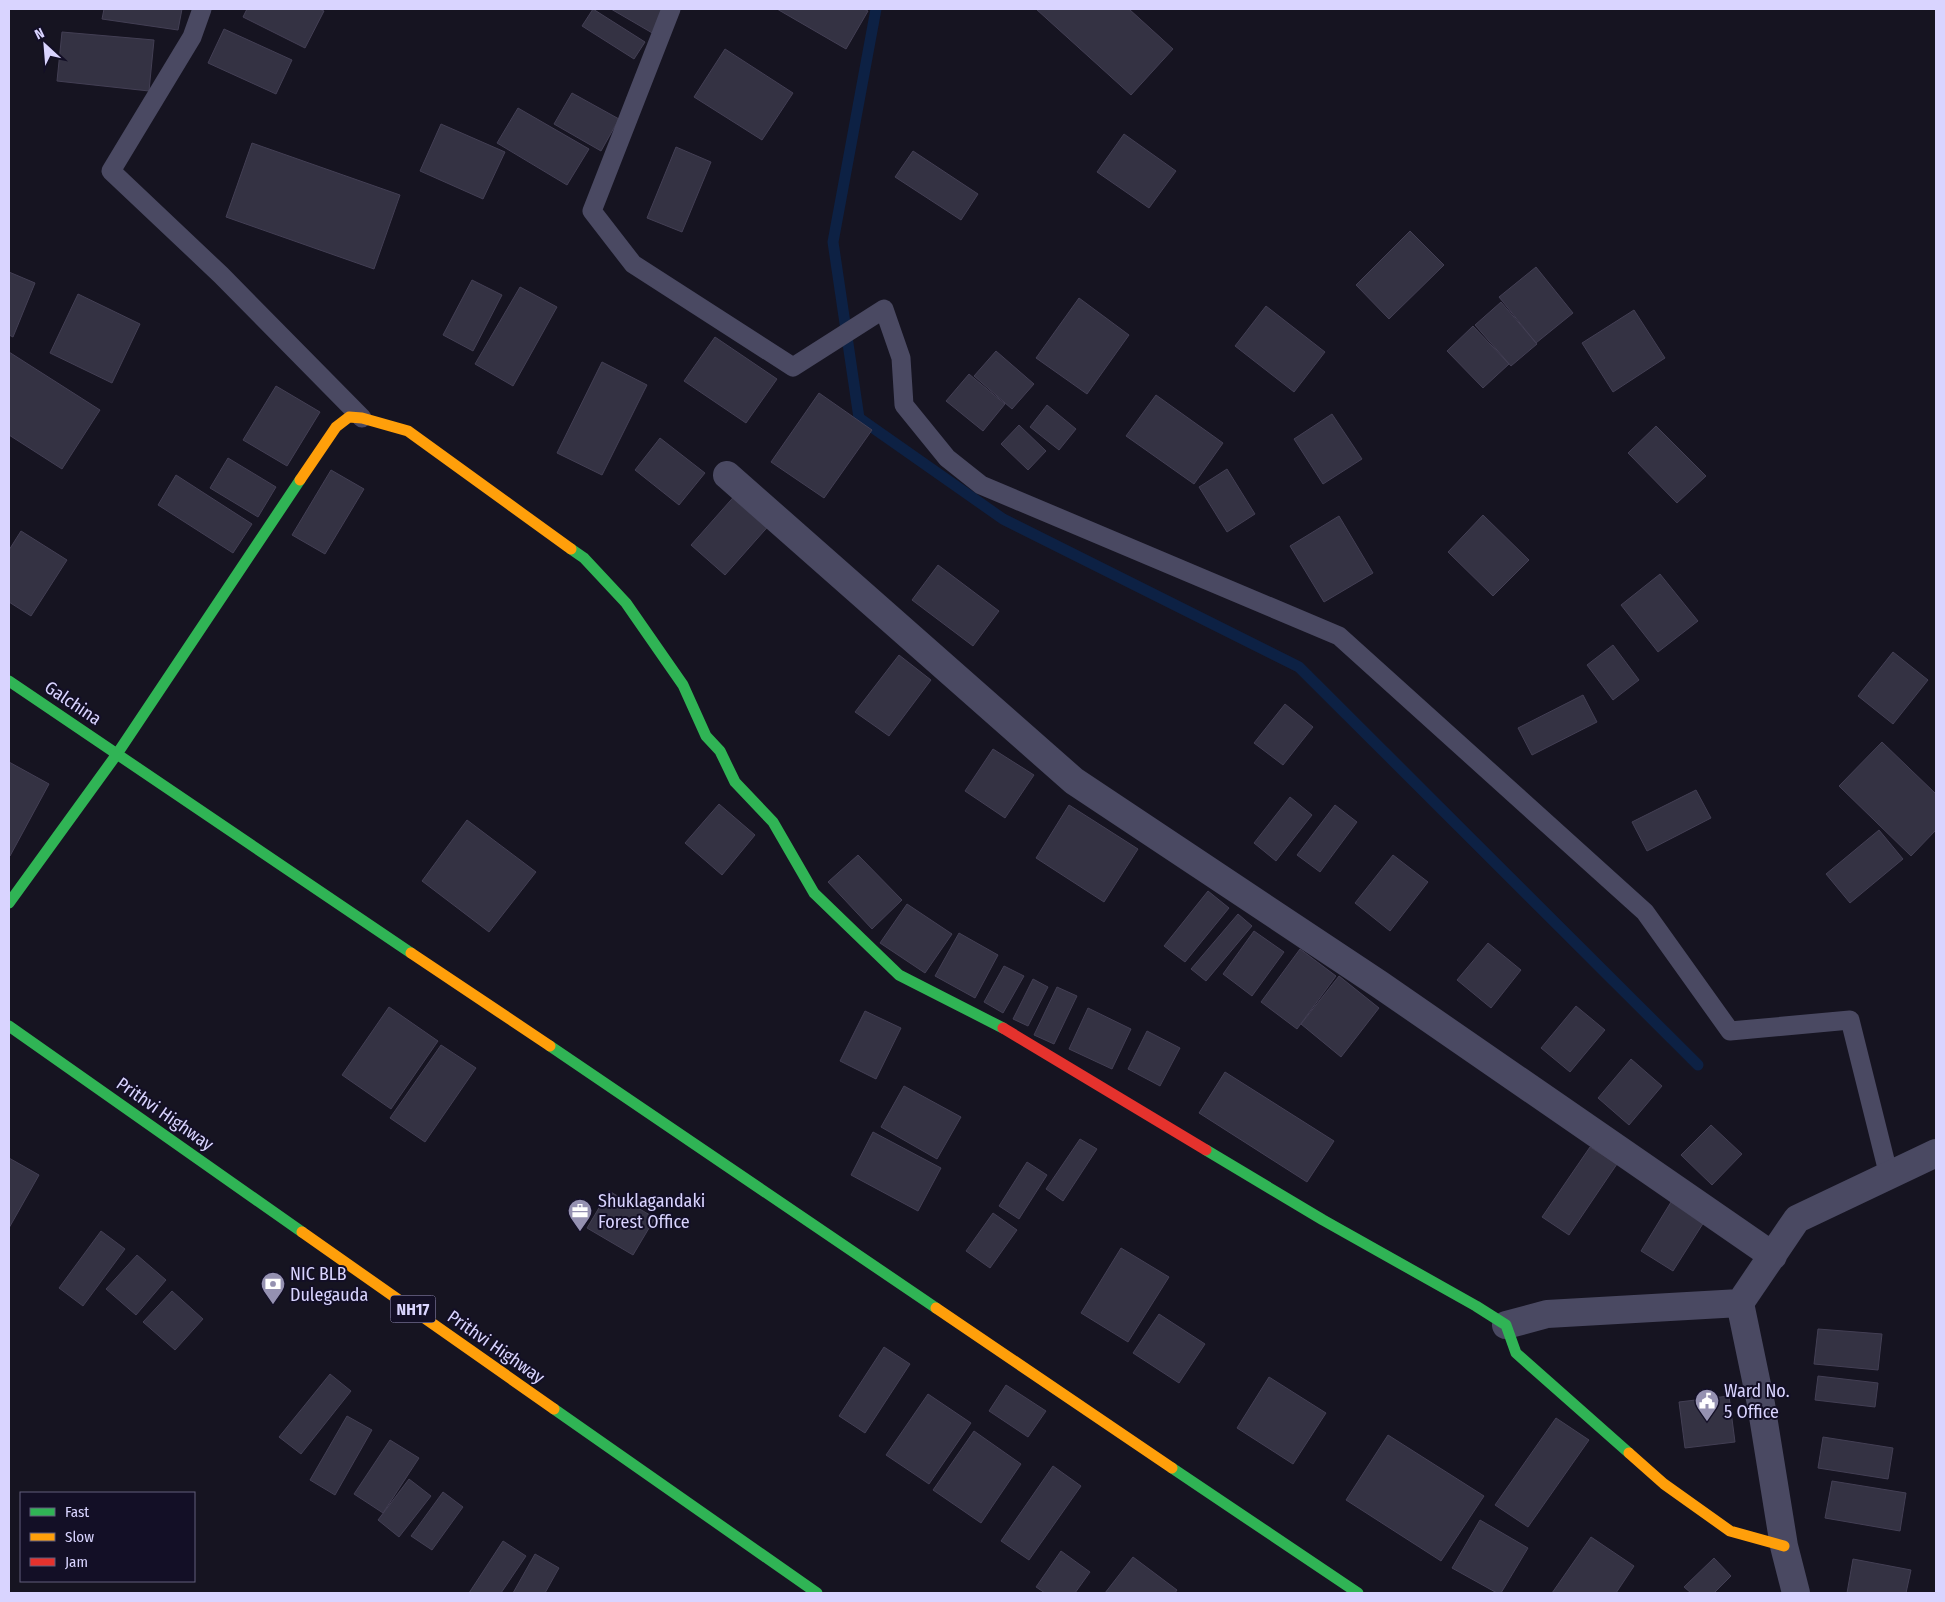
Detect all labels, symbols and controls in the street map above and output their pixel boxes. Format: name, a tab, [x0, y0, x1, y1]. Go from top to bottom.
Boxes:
north arrow	[20, 20, 70, 70]
text: N	[32, 24, 47, 43]
street label: Galchina	[40, 676, 106, 730]
street label: Prithvi Highway	[112, 1072, 218, 1156]
place label: Shuklagandaki Forest Office	[598, 1190, 705, 1233]
office icon: Shuklagandaki Forest Office	[567, 1198, 593, 1232]
place label: NIC BLB Dulegauda	[290, 1263, 368, 1306]
bank icon: NIC BLB Dulegauda	[260, 1271, 286, 1305]
road number: NH17	[390, 1296, 436, 1322]
street label: Prithvi Highway	[443, 1305, 549, 1389]
place label: Ward No. 5 Office	[1724, 1380, 1790, 1423]
public building icon: Ward No. 5 Office	[1694, 1388, 1720, 1422]
legend	[20, 1492, 195, 1582]
text: Fast	[65, 1503, 89, 1521]
text: Slow	[65, 1528, 94, 1546]
text: Jam	[65, 1553, 88, 1571]

